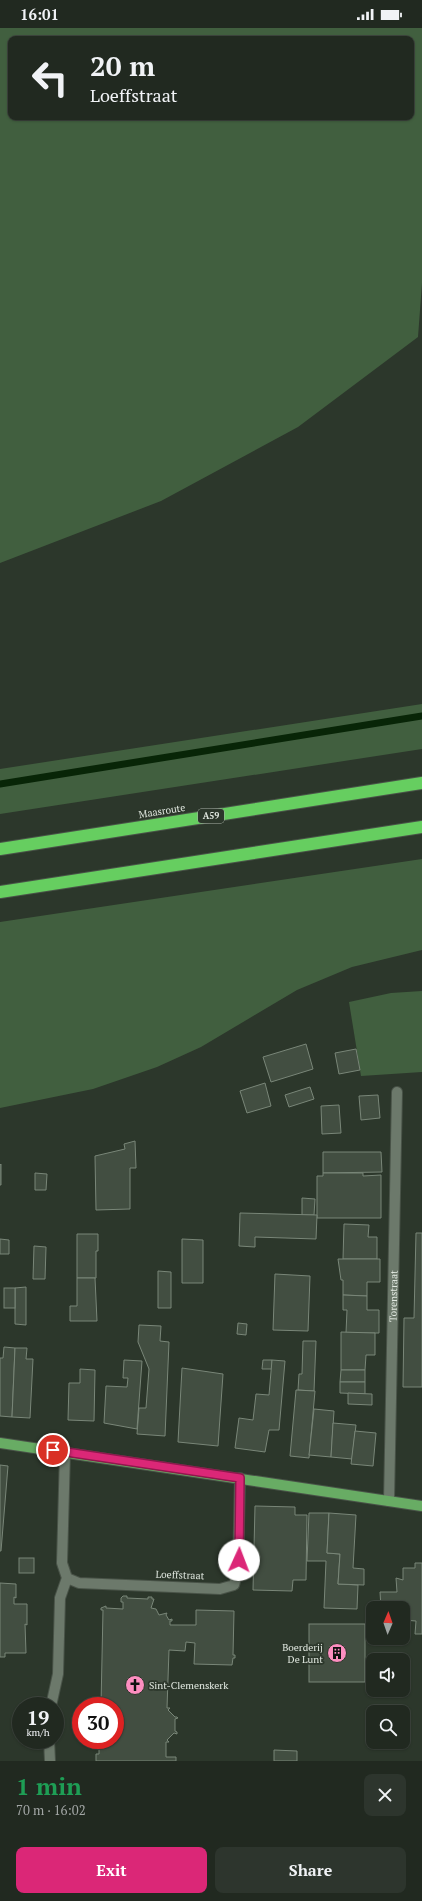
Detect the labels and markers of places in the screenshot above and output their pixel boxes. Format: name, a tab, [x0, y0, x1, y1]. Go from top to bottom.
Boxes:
pin	[36, 1433, 70, 1467]
place label: Boerderij De Lunt	[282, 1641, 323, 1666]
building icon: Boerderij De Lunt	[326, 1642, 348, 1664]
church icon: Sint-Clemenskerk	[124, 1674, 146, 1696]
place label: Sint-Clemenskerk	[149, 1679, 229, 1692]

